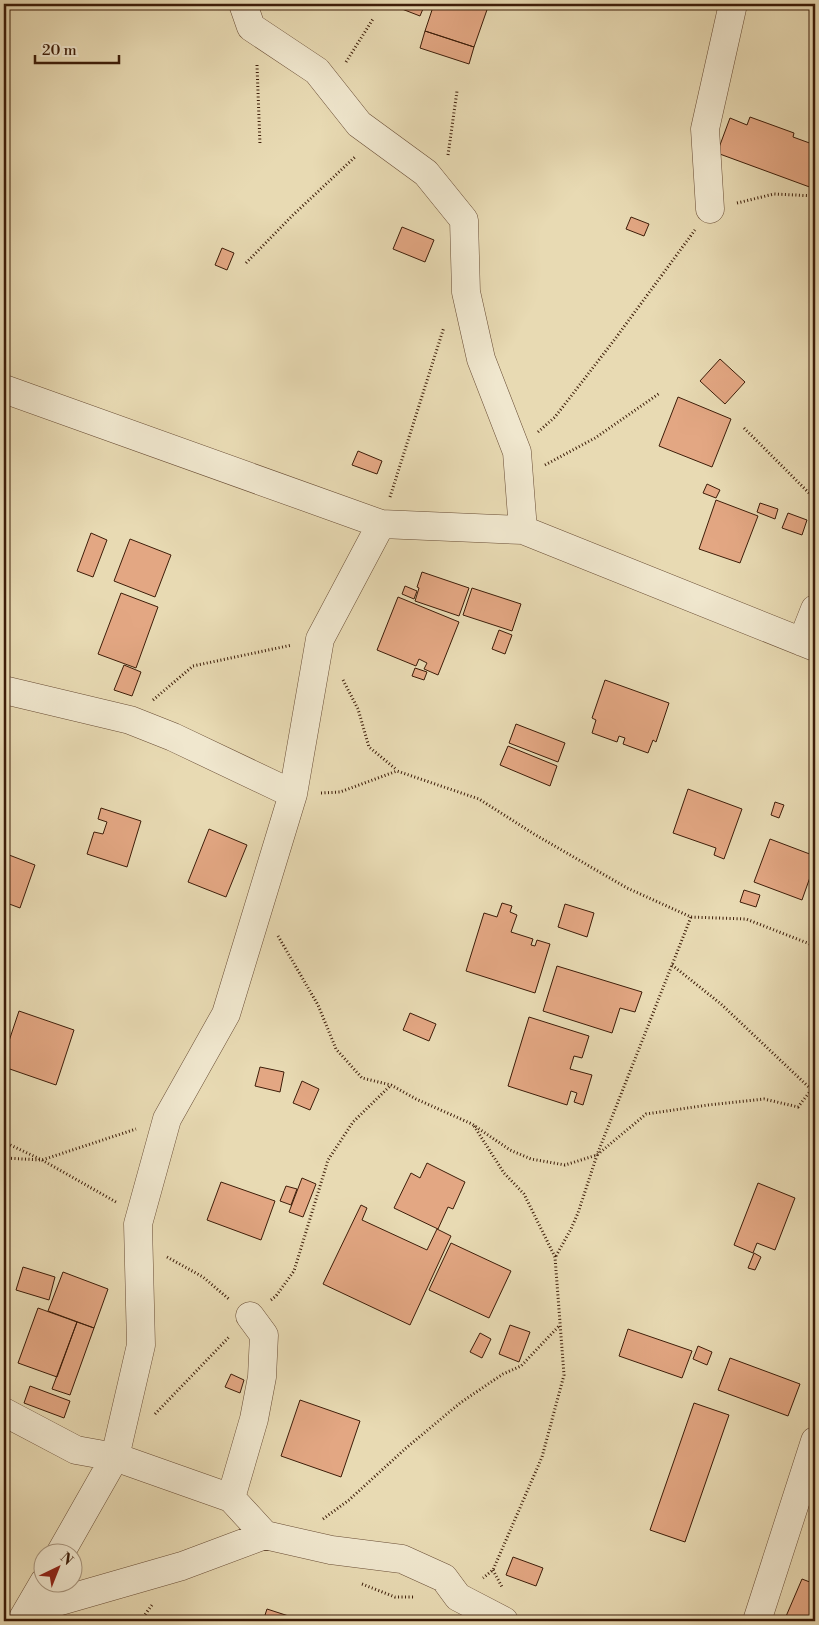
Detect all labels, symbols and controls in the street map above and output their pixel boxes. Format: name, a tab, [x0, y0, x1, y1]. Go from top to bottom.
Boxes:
scale bar	[35, 32, 119, 64]
text: 20 m	[42, 41, 77, 60]
north arrow	[32, 1542, 82, 1592]
text: N	[56, 1549, 76, 1570]

